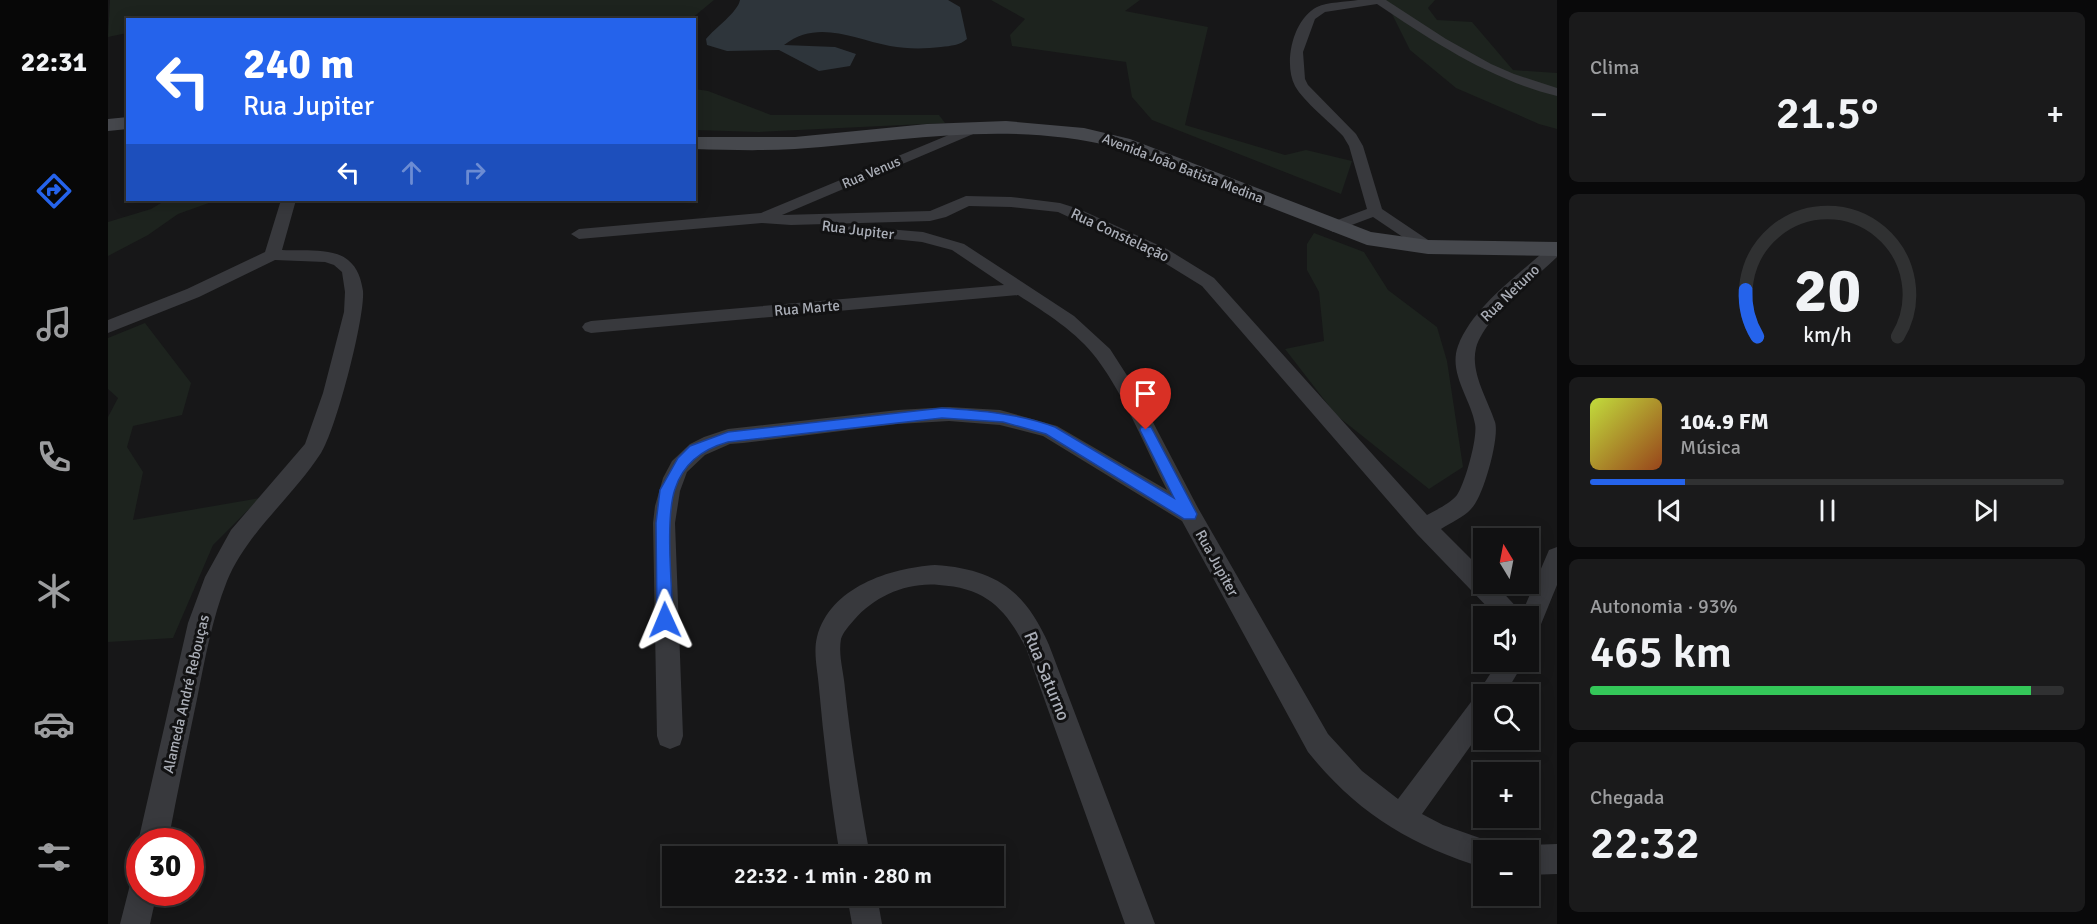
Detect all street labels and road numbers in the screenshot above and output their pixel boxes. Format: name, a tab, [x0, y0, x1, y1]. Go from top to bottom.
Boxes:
street label: Avenida João Batista Medina	[1100, 130, 1266, 207]
street label: Rua Venus	[839, 153, 903, 192]
street label: Rua Constelação	[1068, 204, 1172, 266]
street label: Rua Jupiter	[821, 217, 896, 243]
street label: Rua Netuno	[1477, 260, 1543, 326]
street label: Rua Marte	[773, 296, 841, 320]
street label: Rua Jupiter	[1191, 527, 1243, 600]
street label: Alameda André Rebouças	[159, 613, 213, 775]
street label: Rua Saturno	[1019, 628, 1075, 724]

